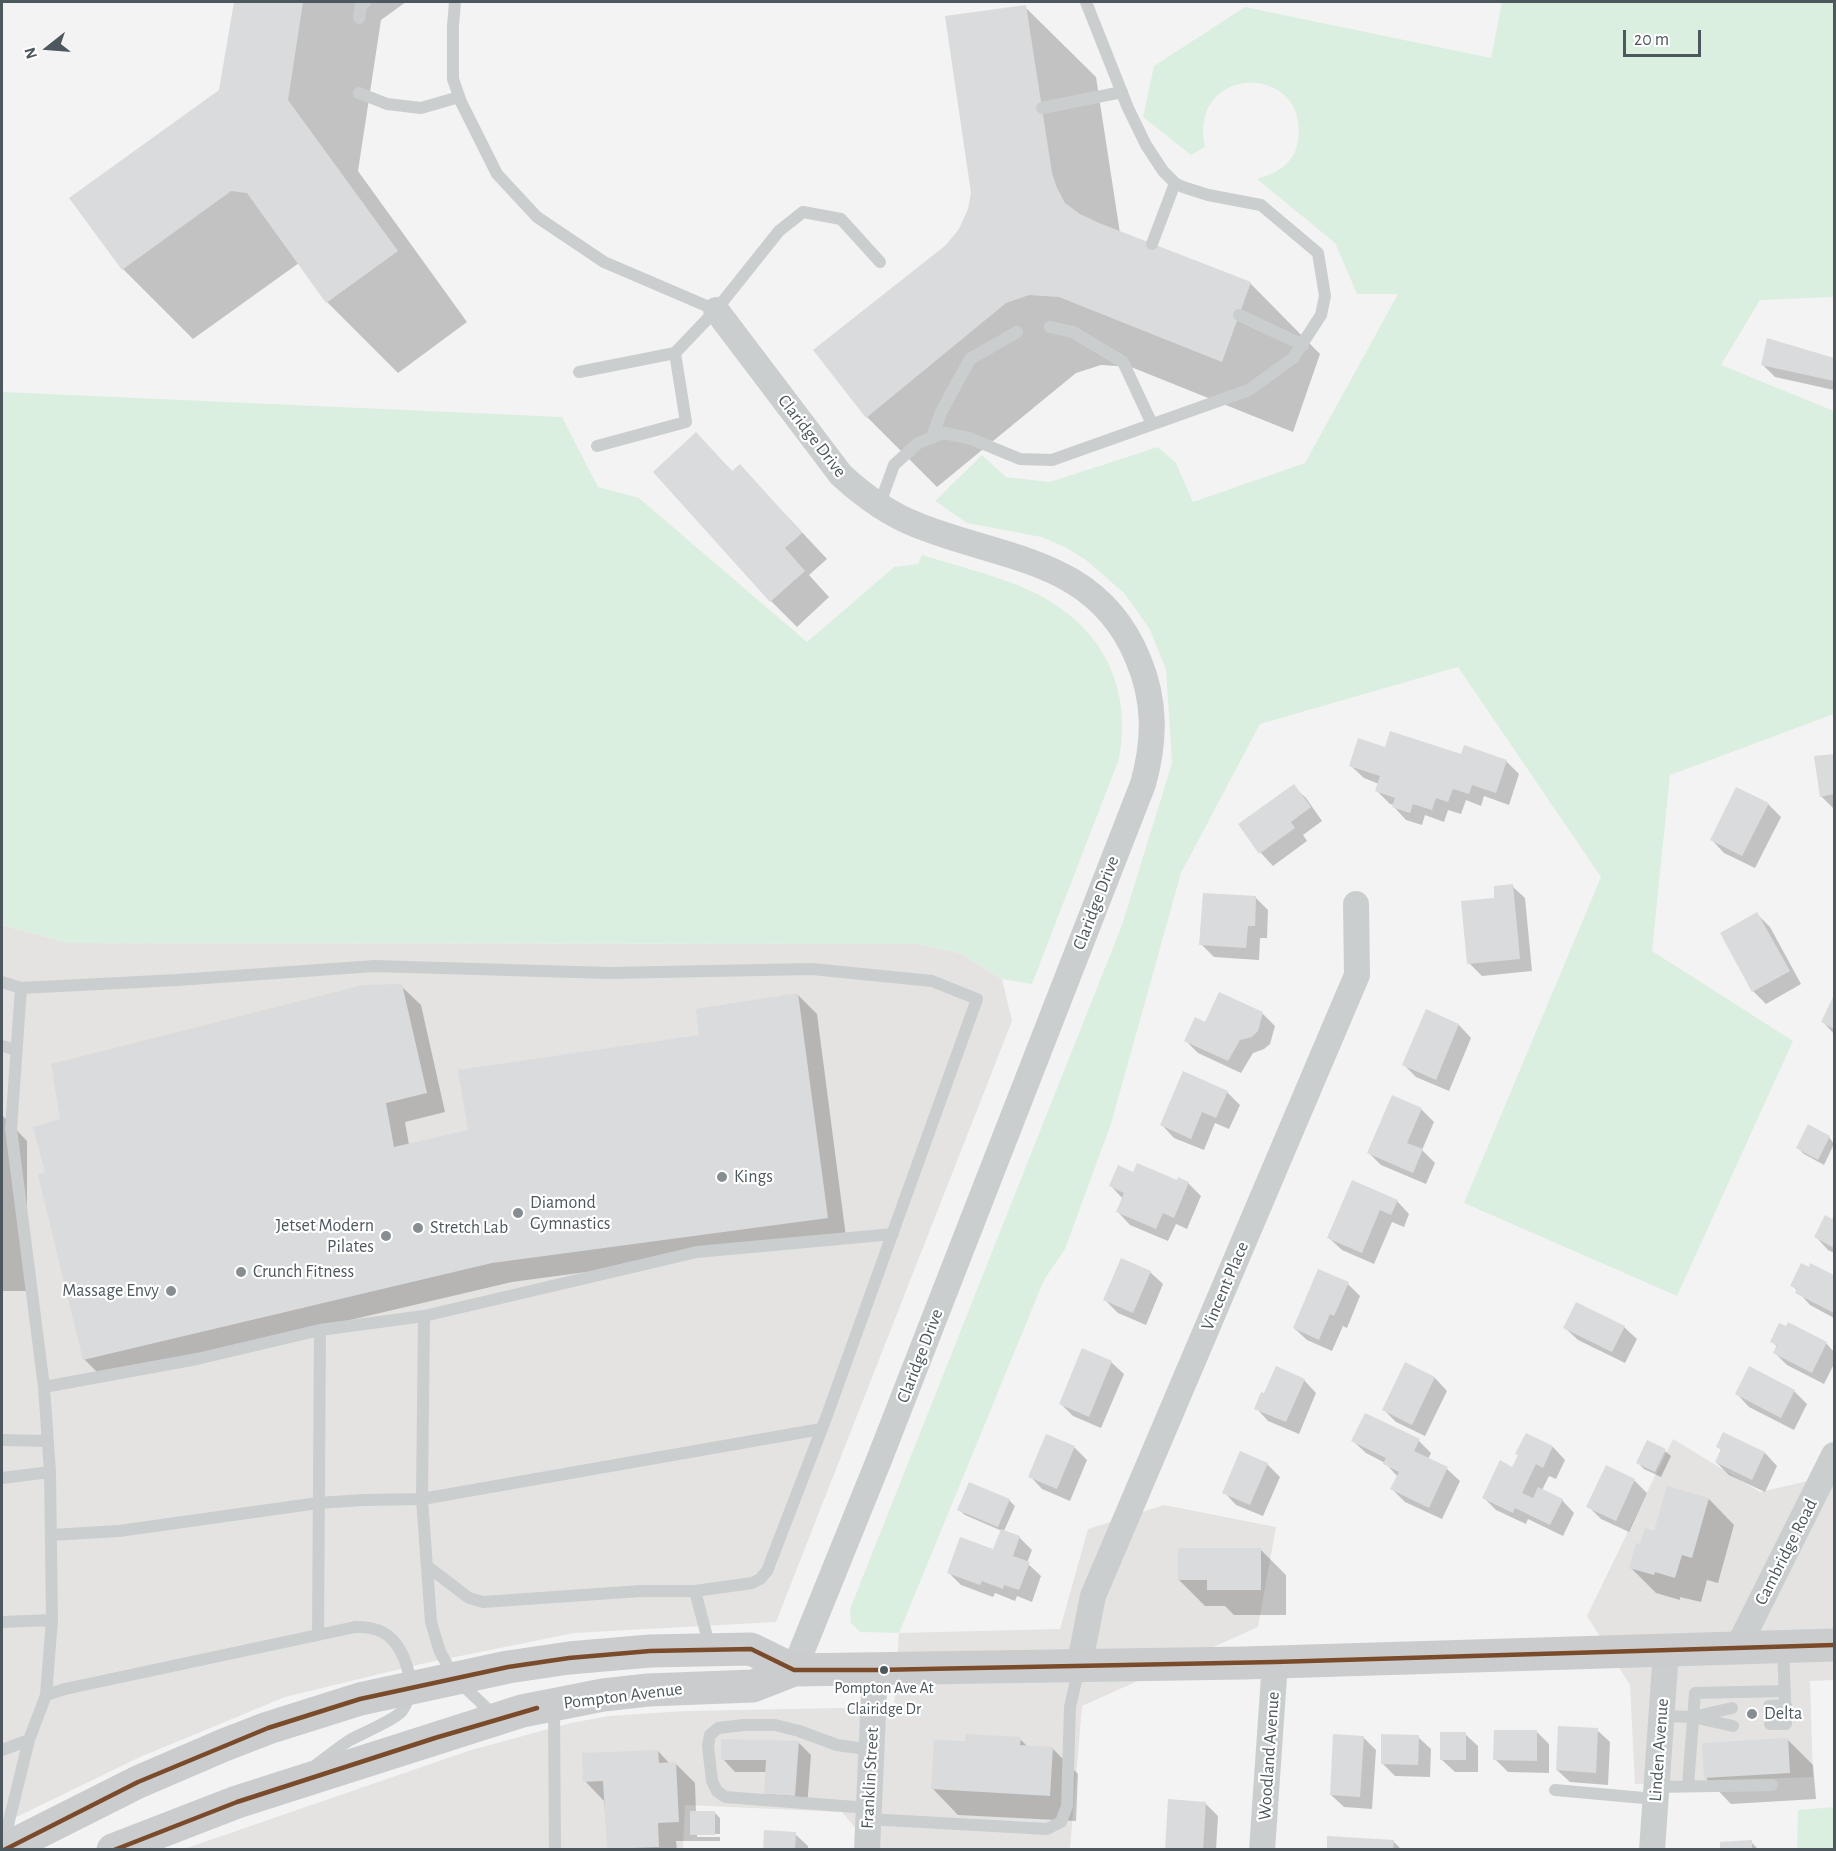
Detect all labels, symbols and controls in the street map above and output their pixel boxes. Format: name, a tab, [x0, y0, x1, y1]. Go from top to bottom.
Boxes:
north arrow	[18, 18, 78, 78]
scale bar	[1626, 18, 1704, 56]
text: 20 m	[1634, 31, 1669, 49]
text: N	[22, 46, 40, 61]
street label: Claridge Drive	[773, 390, 851, 482]
street label: Claridge Drive	[1068, 853, 1124, 953]
place label: Kings	[734, 1166, 773, 1188]
marker: Kings	[715, 1170, 729, 1184]
place label: Diamond Gymnastics	[530, 1192, 610, 1234]
marker: Diamond Gymnastics	[511, 1206, 525, 1220]
place label: Jetset Modern Pilates	[276, 1215, 374, 1258]
place label: Stretch Lab	[430, 1217, 508, 1239]
marker: Stretch Lab	[411, 1221, 425, 1235]
marker: Jetset Modern Pilates	[379, 1229, 393, 1243]
street label: Vincent Place	[1197, 1238, 1253, 1334]
place label: Crunch Fitness	[253, 1261, 354, 1283]
marker: Crunch Fitness	[234, 1265, 248, 1279]
place label: Massage Envy	[62, 1280, 159, 1302]
marker: Massage Envy	[164, 1284, 178, 1298]
street label: Claridge Drive	[892, 1306, 948, 1406]
street label: Cambridge Road	[1750, 1495, 1822, 1609]
marker: Pompton Ave At Clairidge Dr	[878, 1664, 890, 1676]
street label: Pompton Avenue	[562, 1678, 684, 1714]
place label: Pompton Ave At Clairidge Dr	[834, 1678, 934, 1716]
street label: Woodland Avenue	[1254, 1691, 1284, 1821]
street label: Linden Avenue	[1645, 1698, 1673, 1802]
place label: Delta	[1764, 1703, 1802, 1725]
marker: Delta	[1745, 1707, 1759, 1721]
street label: Franklin Street	[857, 1727, 883, 1829]

